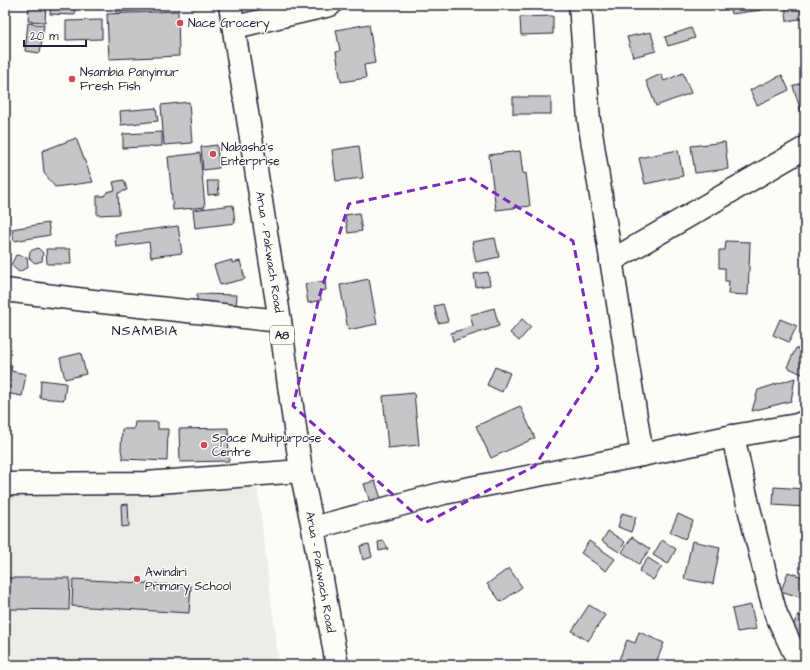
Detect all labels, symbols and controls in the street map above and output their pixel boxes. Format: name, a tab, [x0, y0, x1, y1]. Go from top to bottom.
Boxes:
place label: Nace Grocery	[188, 15, 270, 33]
marker: Nace Grocery	[175, 18, 185, 28]
scale bar	[24, 22, 86, 48]
text: 20 m	[30, 28, 59, 45]
place label: Nsambia Panyimur Fresh Fish	[80, 64, 179, 95]
marker: Nsambia Panyimur Fresh Fish	[67, 74, 77, 84]
place label: Nabasha's Enterprise	[221, 139, 280, 170]
marker: Nabasha's Enterprise	[208, 149, 218, 159]
street label: Arua - Pakwach Road	[251, 190, 287, 314]
district label: NSAMBIA	[112, 321, 178, 341]
road number: A8	[270, 326, 294, 344]
place label: Space Multipurpose Centre	[212, 430, 322, 461]
marker: Space Multipurpose Centre	[199, 440, 209, 450]
street label: Arua - Pakwach Road	[301, 510, 339, 634]
place label: Awindiri Primary School	[145, 564, 231, 596]
marker: Awindiri Primary School	[132, 574, 142, 584]

